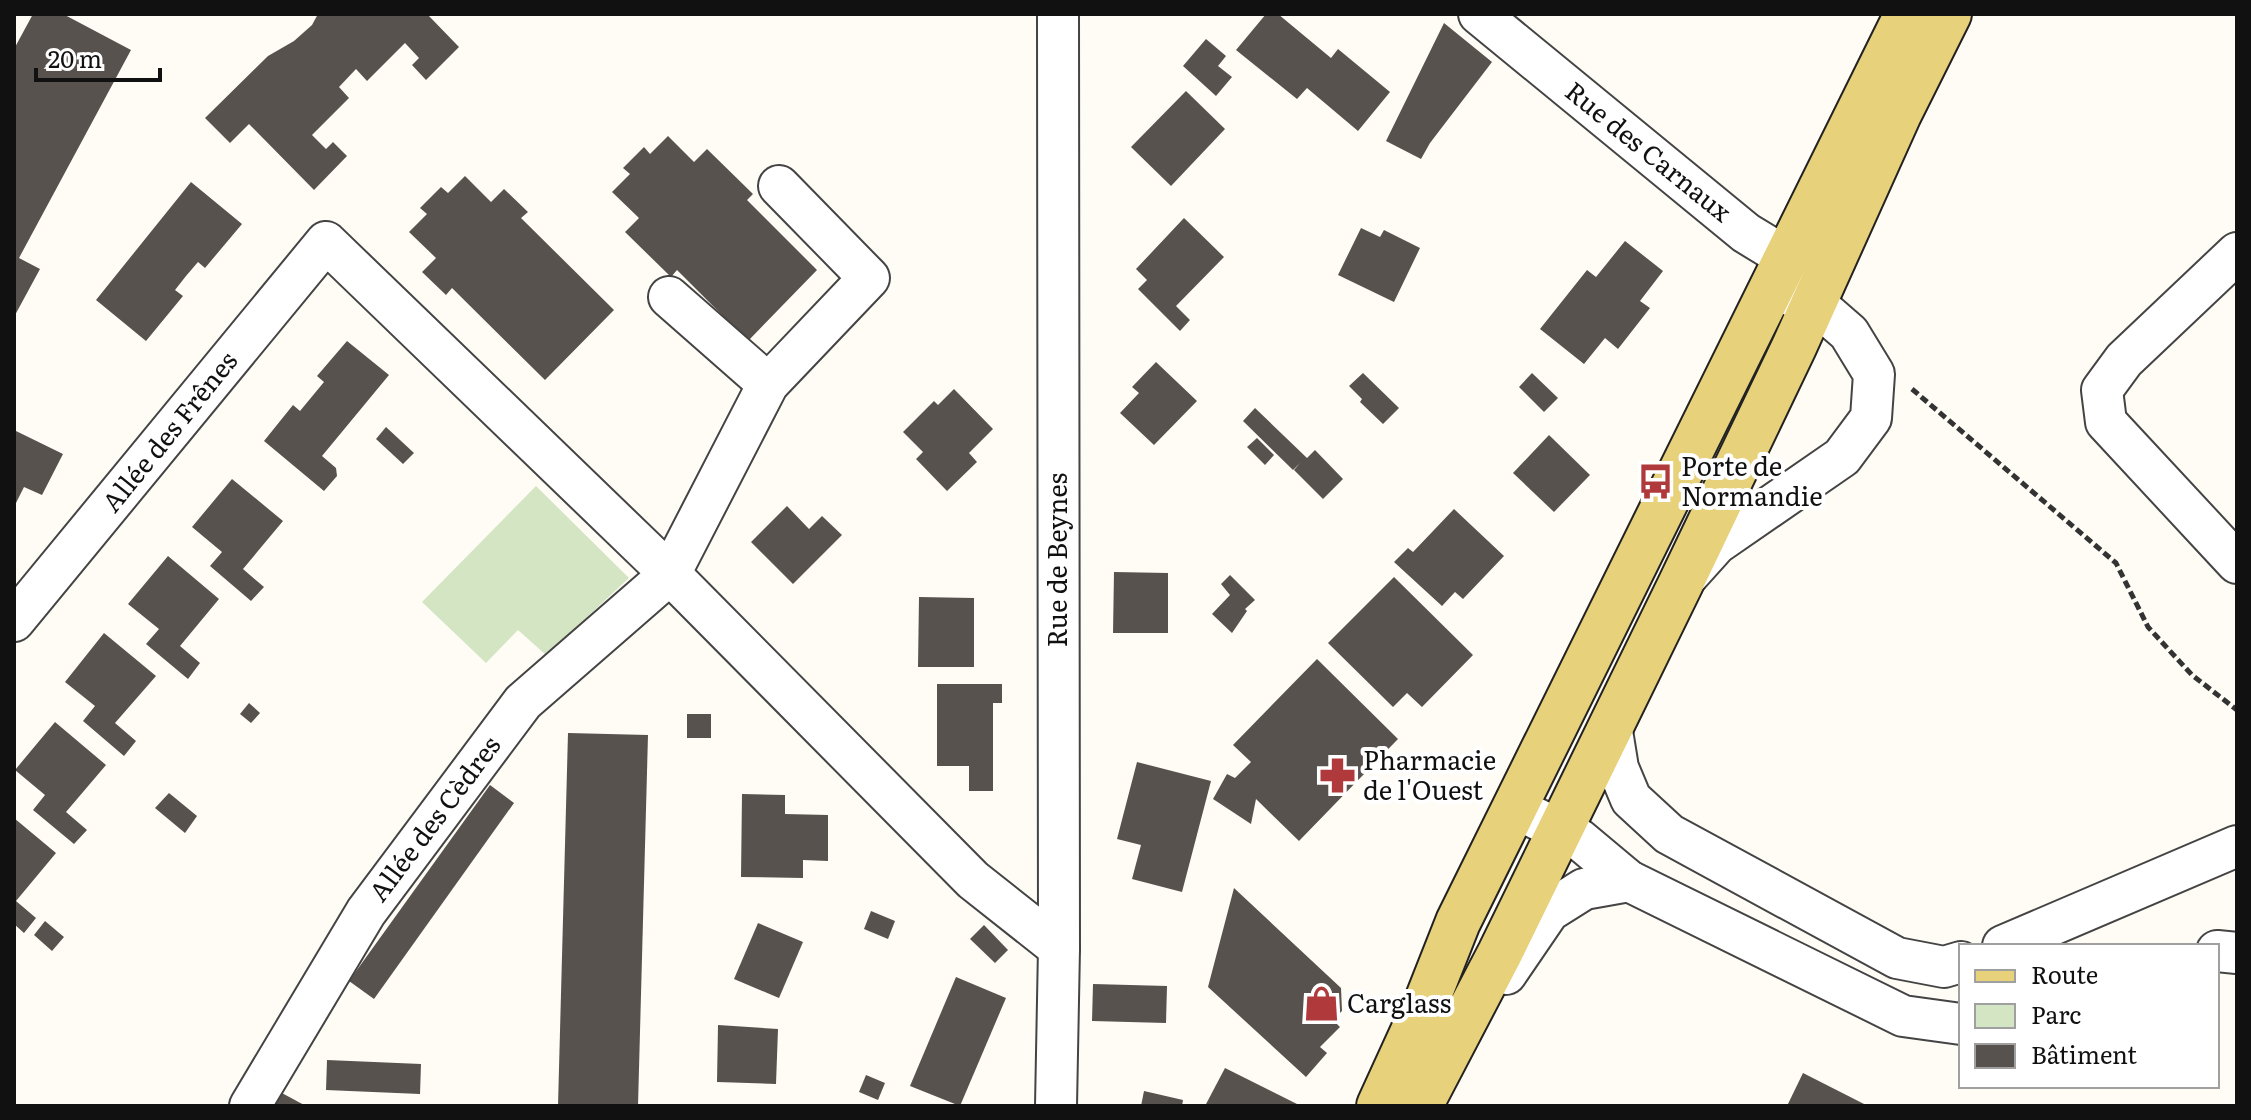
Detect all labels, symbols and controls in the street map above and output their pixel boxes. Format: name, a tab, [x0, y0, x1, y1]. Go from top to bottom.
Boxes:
scale bar	[36, 32, 160, 82]
text: 20 m	[48, 40, 102, 75]
street label: Rue des Carnaux	[1558, 71, 1741, 230]
street label: Allée des Frênes	[91, 342, 245, 519]
place label: Porte de Normandie	[1681, 445, 1823, 514]
bus stop icon: Porte de Normandie	[1636, 463, 1674, 501]
street label: Rue de Beynes	[1036, 473, 1075, 647]
street label: Allée des Cèdres	[358, 726, 508, 909]
place label: Pharmacie de l'Ouest	[1363, 739, 1496, 808]
pharmacy icon: Pharmacie de l'Ouest	[1318, 757, 1356, 795]
legend	[1959, 944, 2219, 1088]
text: Route	[2031, 956, 2098, 991]
place label: Carglass	[1347, 982, 1451, 1021]
shop icon: Carglass	[1302, 985, 1340, 1023]
text: Parc	[2031, 996, 2081, 1031]
text: Bâtiment	[2031, 1036, 2137, 1071]

